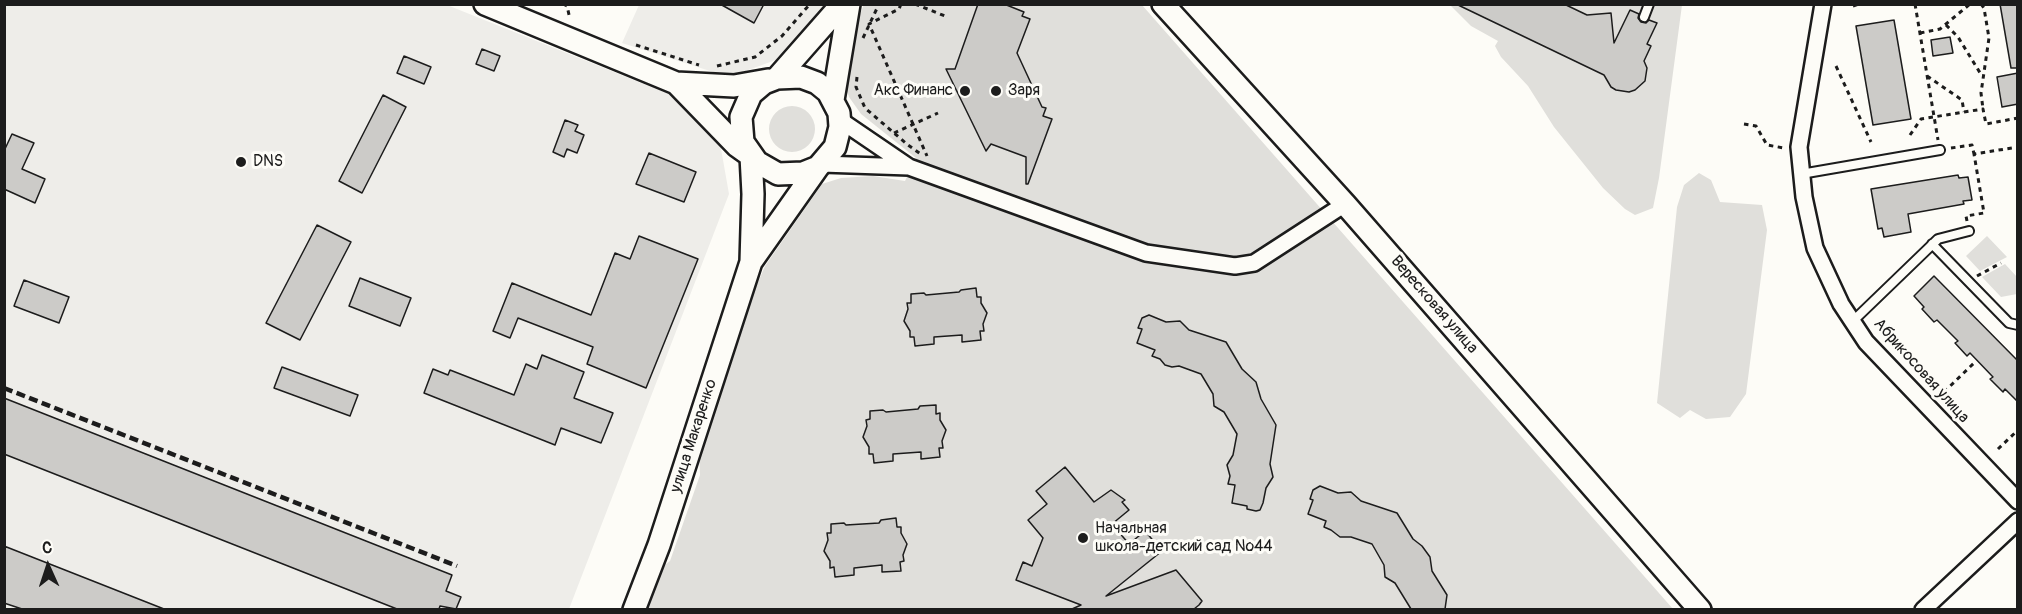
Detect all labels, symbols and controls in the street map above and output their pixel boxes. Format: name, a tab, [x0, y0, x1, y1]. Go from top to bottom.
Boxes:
place label: Акс Финанс	[873, 81, 953, 101]
place label: Заря	[1008, 81, 1040, 101]
marker: Акс Финанс	[958, 84, 972, 98]
marker: Заря	[989, 84, 1003, 98]
place label: DNS	[253, 152, 283, 172]
marker: DNS	[234, 155, 248, 169]
street label: Вересковая улица	[1386, 252, 1482, 358]
street label: Абрикосовая улица	[1869, 315, 1973, 427]
street label: улица Макаренко	[667, 377, 721, 495]
place label: Начальная школа-детский сад №44	[1095, 519, 1273, 557]
marker: Начальная школа-детский сад №44	[1076, 531, 1090, 545]
north arrow	[18, 536, 78, 596]
text: С	[42, 538, 53, 558]

